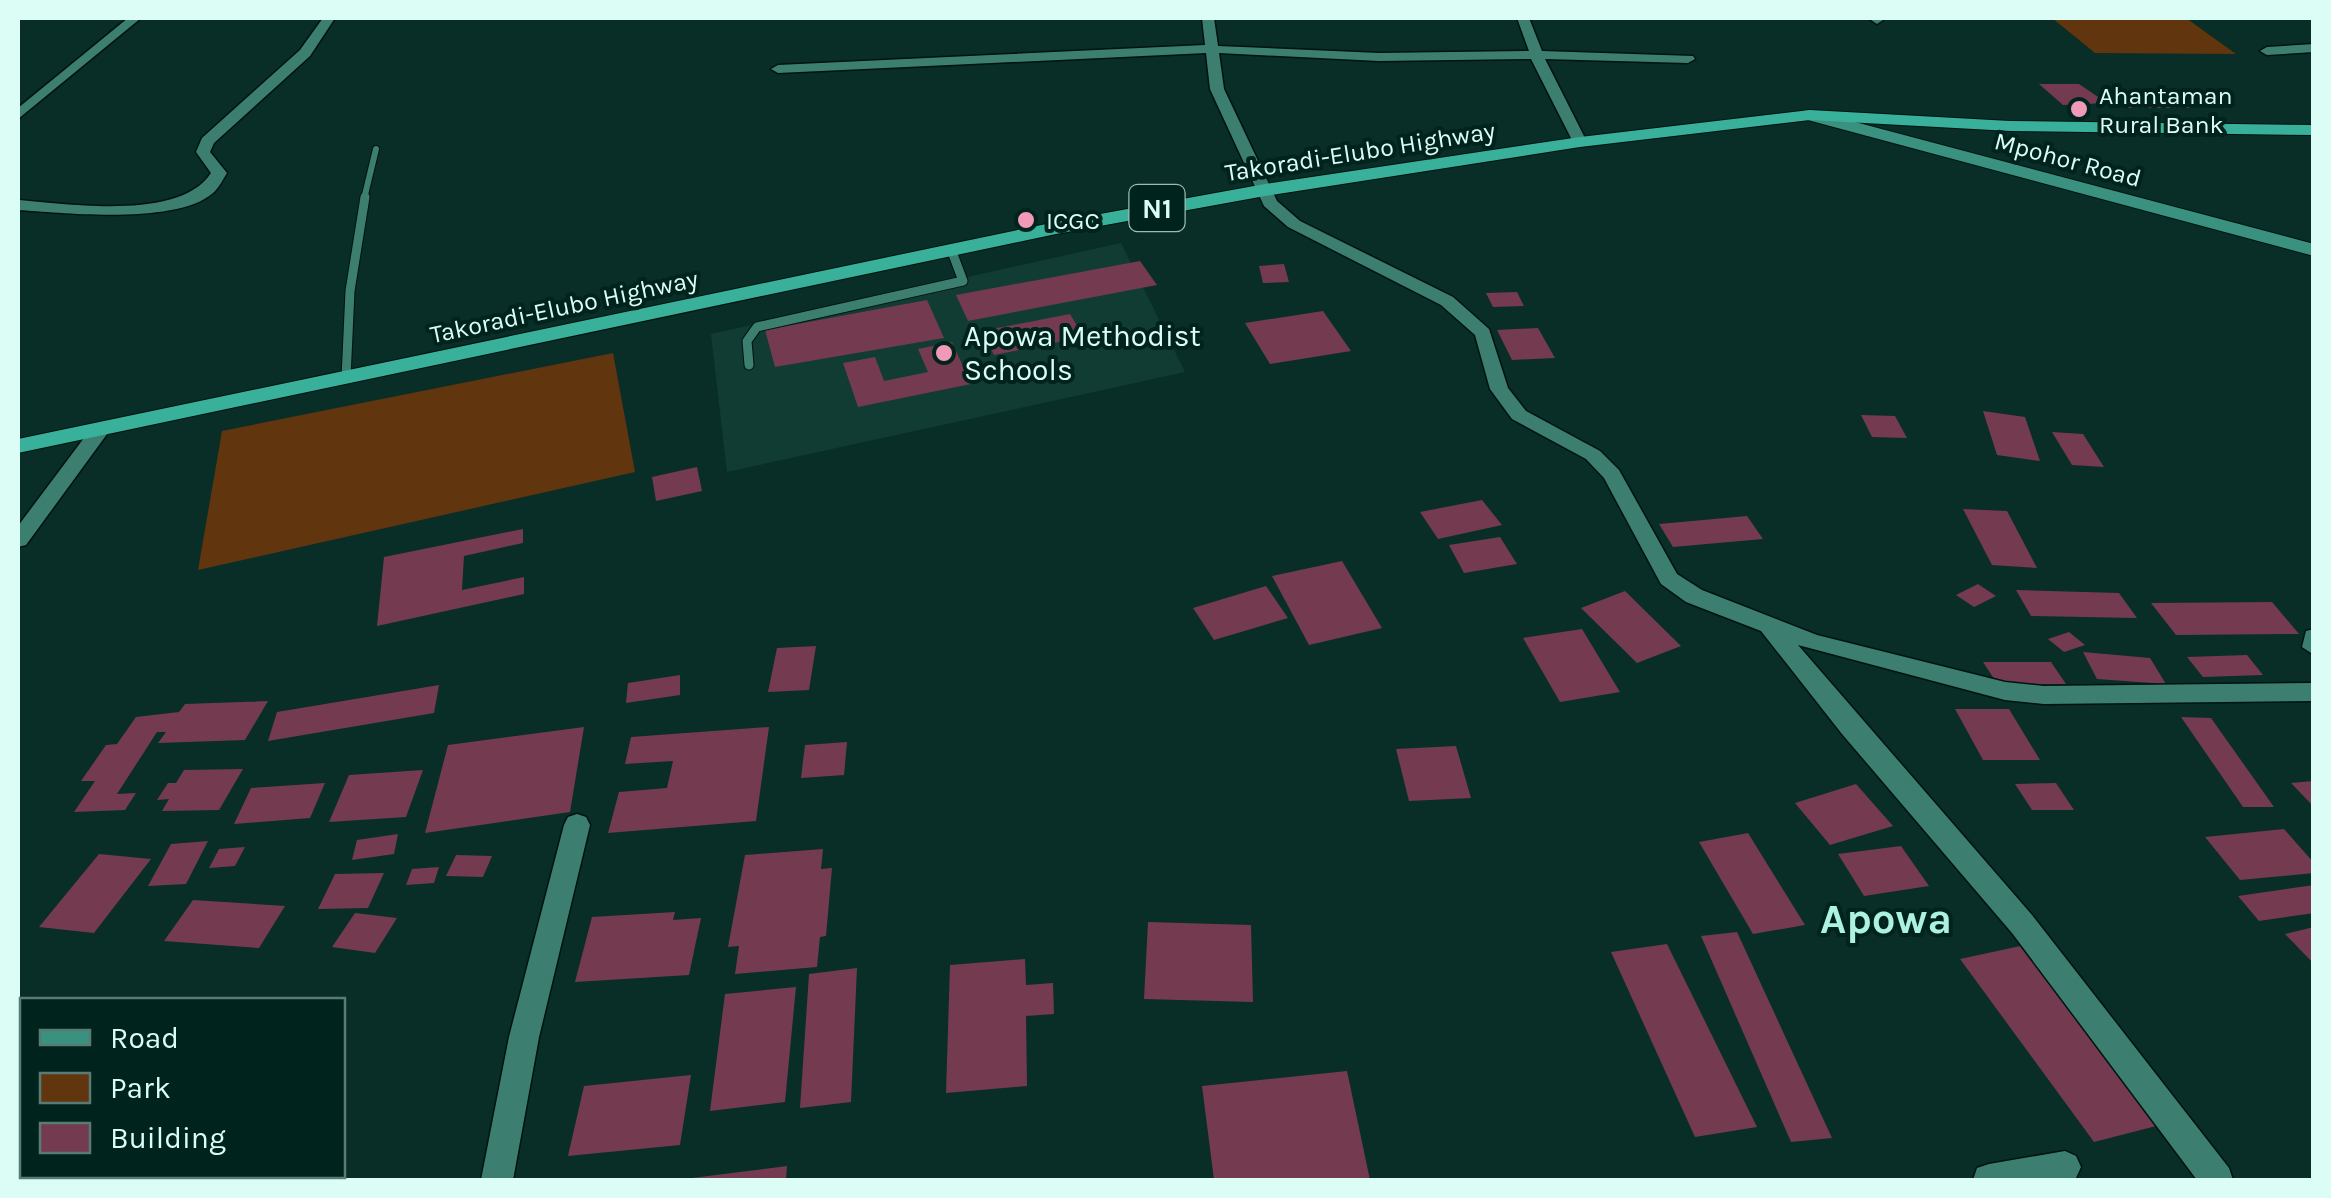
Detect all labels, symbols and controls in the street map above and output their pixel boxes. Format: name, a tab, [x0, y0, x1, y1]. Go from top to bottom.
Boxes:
place label: Ahantaman Rural Bank	[2099, 81, 2233, 139]
marker: Ahantaman Rural Bank	[2068, 98, 2090, 120]
street label: Takoradi-Elubo Highway	[1223, 116, 1498, 187]
street label: Mpohor Road	[1991, 126, 2144, 193]
road number: N1	[1130, 185, 1184, 231]
place label: ICGC	[1046, 206, 1100, 235]
marker: ICGC	[1015, 209, 1037, 231]
street label: Takoradi-Elubo Highway	[428, 264, 701, 349]
place label: Apowa Methodist Schools	[964, 318, 1201, 388]
marker: Apowa Methodist Schools	[933, 342, 955, 364]
district label: Apowa	[1820, 894, 1952, 944]
legend	[20, 998, 345, 1178]
text: Road	[110, 1020, 179, 1056]
text: Park	[110, 1070, 171, 1106]
text: Building	[110, 1120, 226, 1156]

